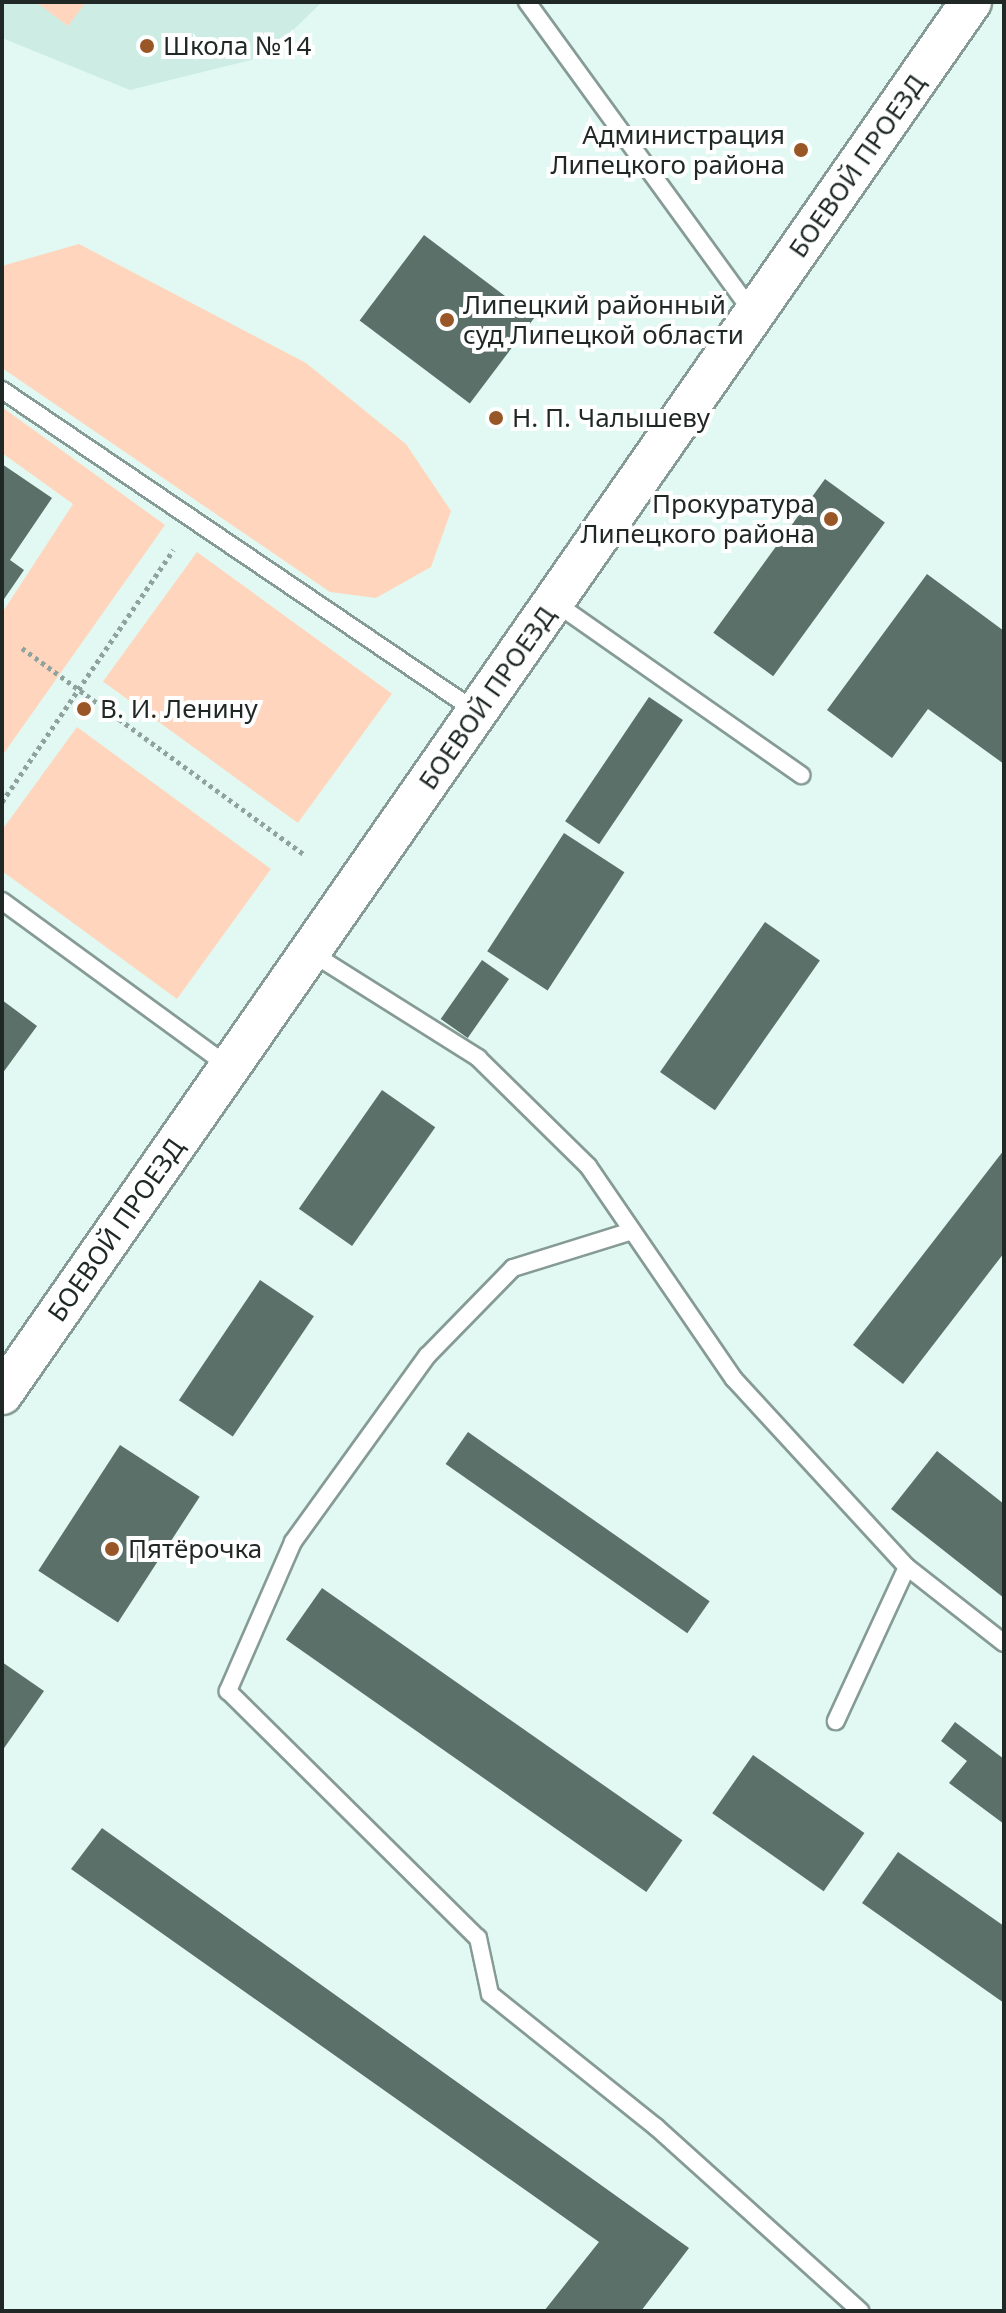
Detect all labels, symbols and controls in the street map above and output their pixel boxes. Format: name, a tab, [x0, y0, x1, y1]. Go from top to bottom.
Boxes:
place label: Школа №14	[163, 30, 311, 62]
marker: Школа №14	[138, 37, 156, 55]
street label: БОЕВОЙ ПРОЕЗД	[782, 68, 932, 264]
place label: Администрация Липецкого района	[550, 119, 785, 180]
marker: Администрация Липецкого района	[792, 141, 810, 159]
place label: Липецкий районный суд Липецкой области	[463, 289, 744, 350]
marker: Липецкий районный суд Липецкой области	[438, 311, 456, 329]
place label: Н. П. Чалышеву	[512, 402, 710, 434]
marker: Н. П. Чалышеву	[487, 409, 505, 427]
place label: Прокуратура Липецкого района	[580, 488, 815, 550]
marker: Прокуратура Липецкого района	[822, 510, 840, 528]
street label: БОЕВОЙ ПРОЕЗД	[412, 600, 562, 796]
place label: В. И. Ленину	[100, 693, 258, 725]
marker: В. И. Ленину	[75, 700, 93, 718]
street label: БОЕВОЙ ПРОЕЗД	[41, 1132, 191, 1328]
place label: Пятёрочка	[128, 1533, 262, 1565]
marker: Пятёрочка	[103, 1540, 121, 1558]

